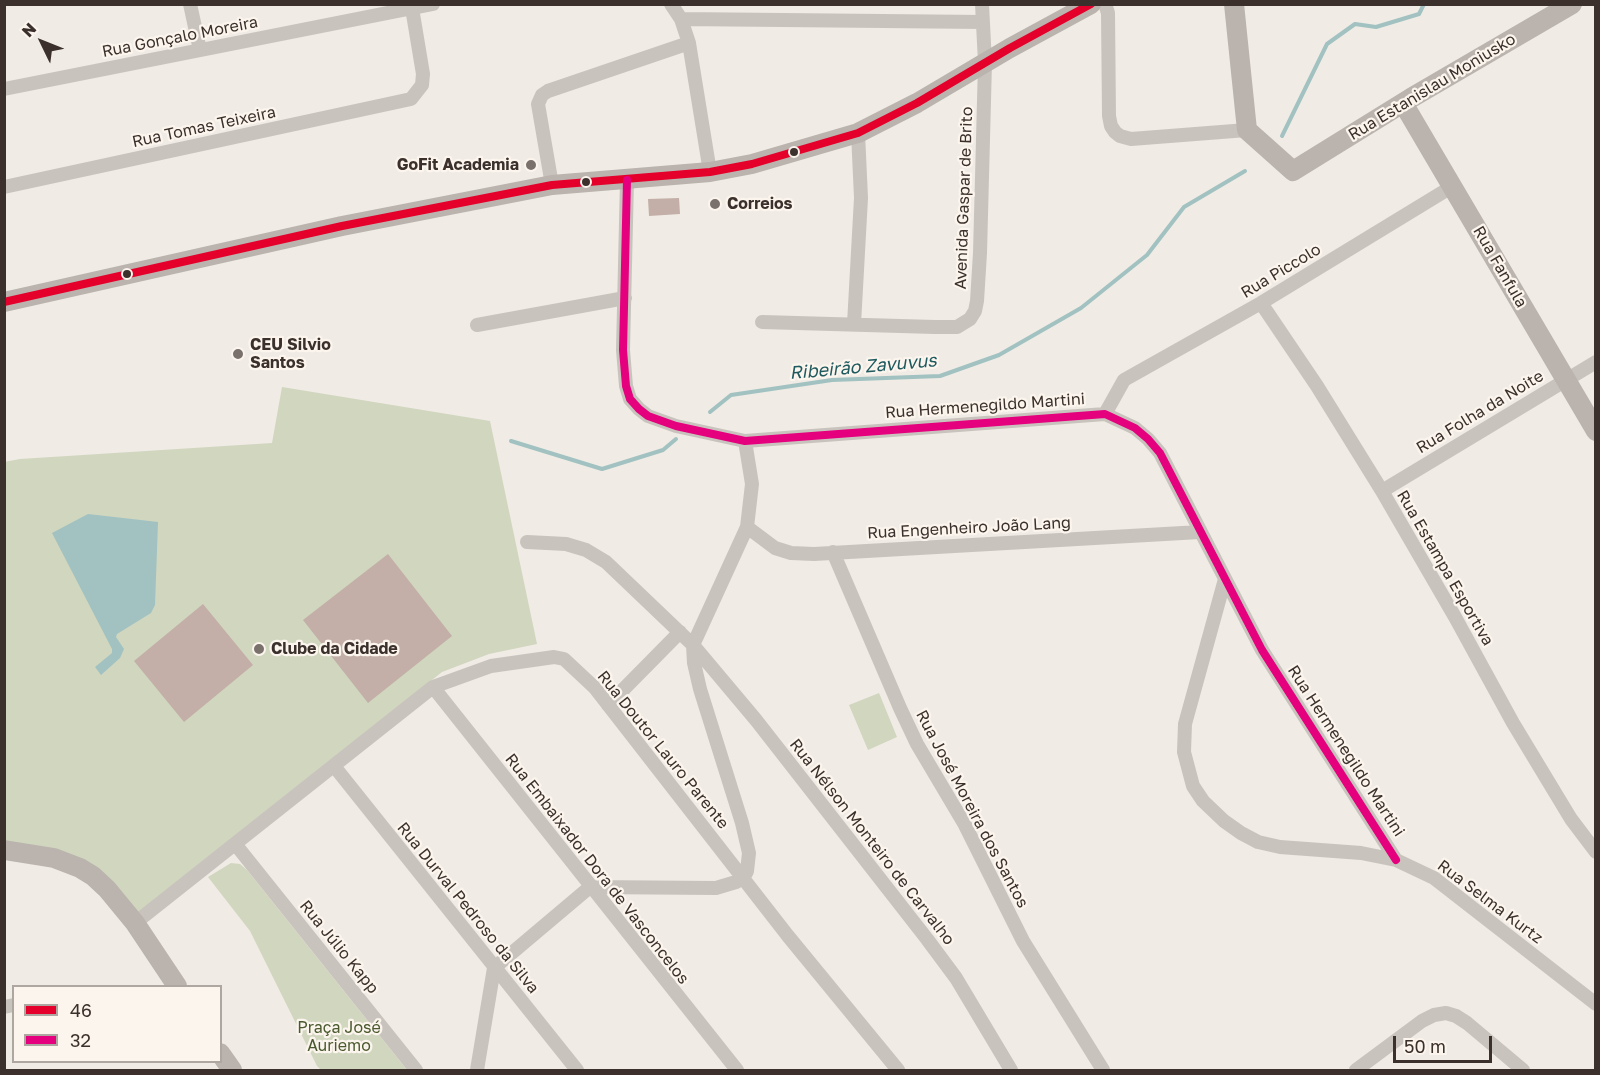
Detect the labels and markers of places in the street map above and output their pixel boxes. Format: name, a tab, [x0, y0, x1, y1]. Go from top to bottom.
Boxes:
unlabelled marker	[788, 146, 800, 158]
place label: GoFit Academia	[397, 155, 519, 175]
marker: GoFit Academia	[524, 158, 538, 172]
unlabelled marker	[580, 176, 592, 188]
place label: Correios	[727, 194, 793, 214]
marker: Correios	[708, 197, 722, 211]
unlabelled marker	[121, 268, 133, 280]
place label: CEU Silvio Santos	[250, 335, 331, 373]
marker: CEU Silvio Santos	[231, 347, 245, 361]
place label: Clube da Cidade	[271, 639, 398, 659]
marker: Clube da Cidade	[252, 642, 266, 656]

